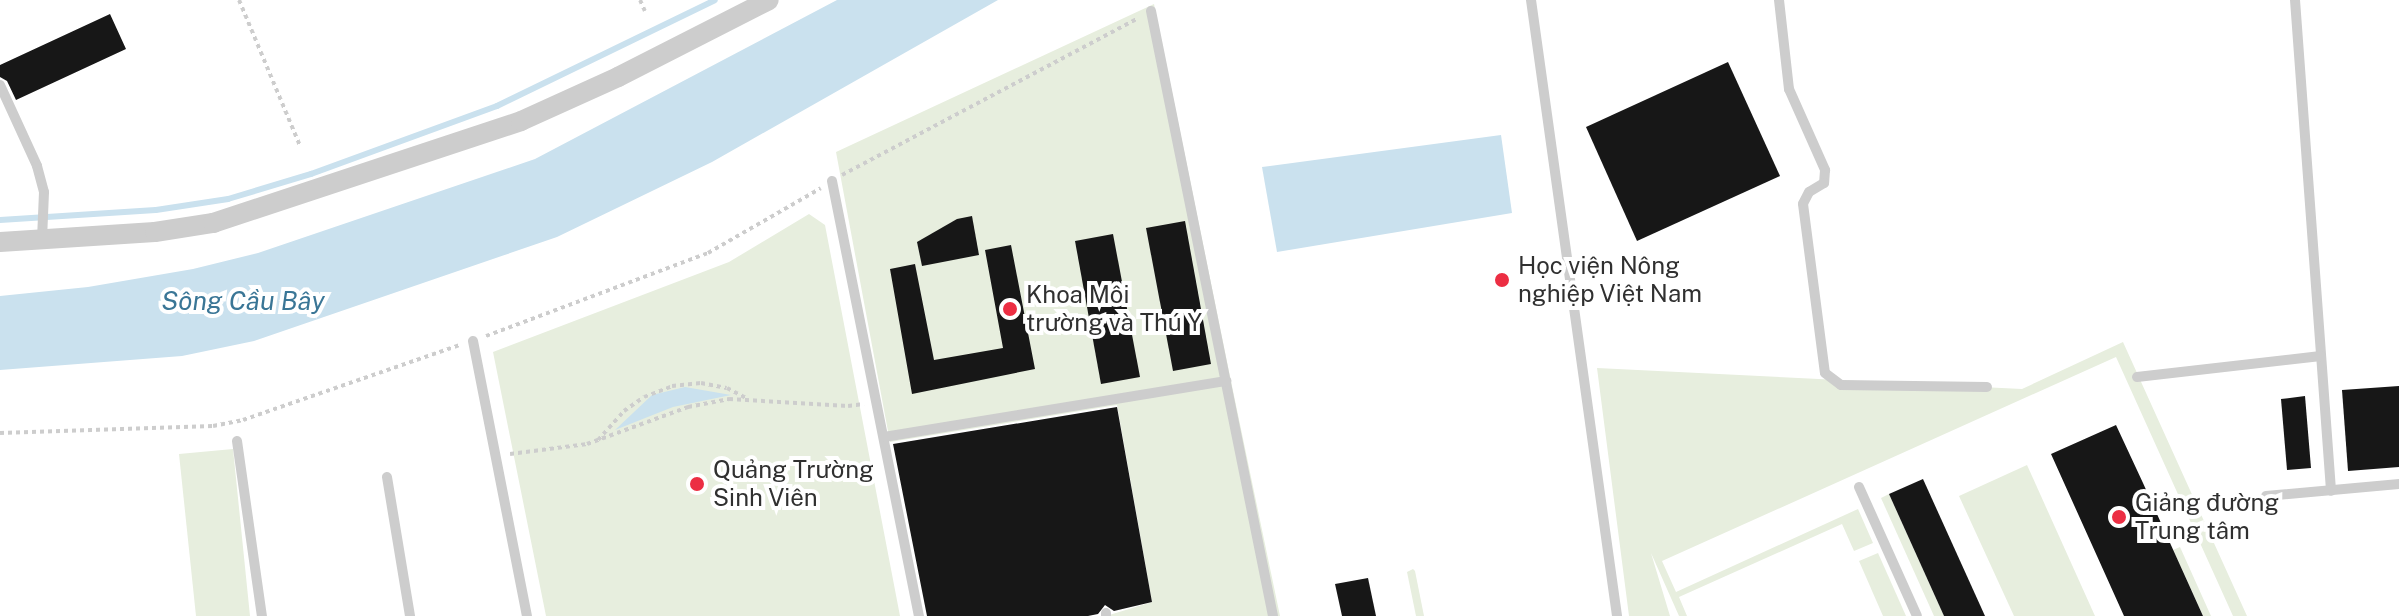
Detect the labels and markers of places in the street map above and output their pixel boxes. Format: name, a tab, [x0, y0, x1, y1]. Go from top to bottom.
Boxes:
place label: Học viện Nông nghiệp Việt Nam	[1518, 252, 1703, 308]
marker: Học viện Nông nghiệp Việt Nam	[1493, 271, 1511, 289]
place label: Khoa Môi trường và Thú Y	[1026, 281, 1202, 337]
marker: Khoa Môi trường và Thú Y	[1001, 300, 1019, 318]
place label: Quảng Trường Sinh Viên	[713, 456, 874, 512]
marker: Quảng Trường Sinh Viên	[688, 475, 706, 493]
place label: Giảng đường Trung tâm	[2135, 489, 2280, 545]
marker: Giảng đường Trung tâm	[2110, 508, 2128, 526]

